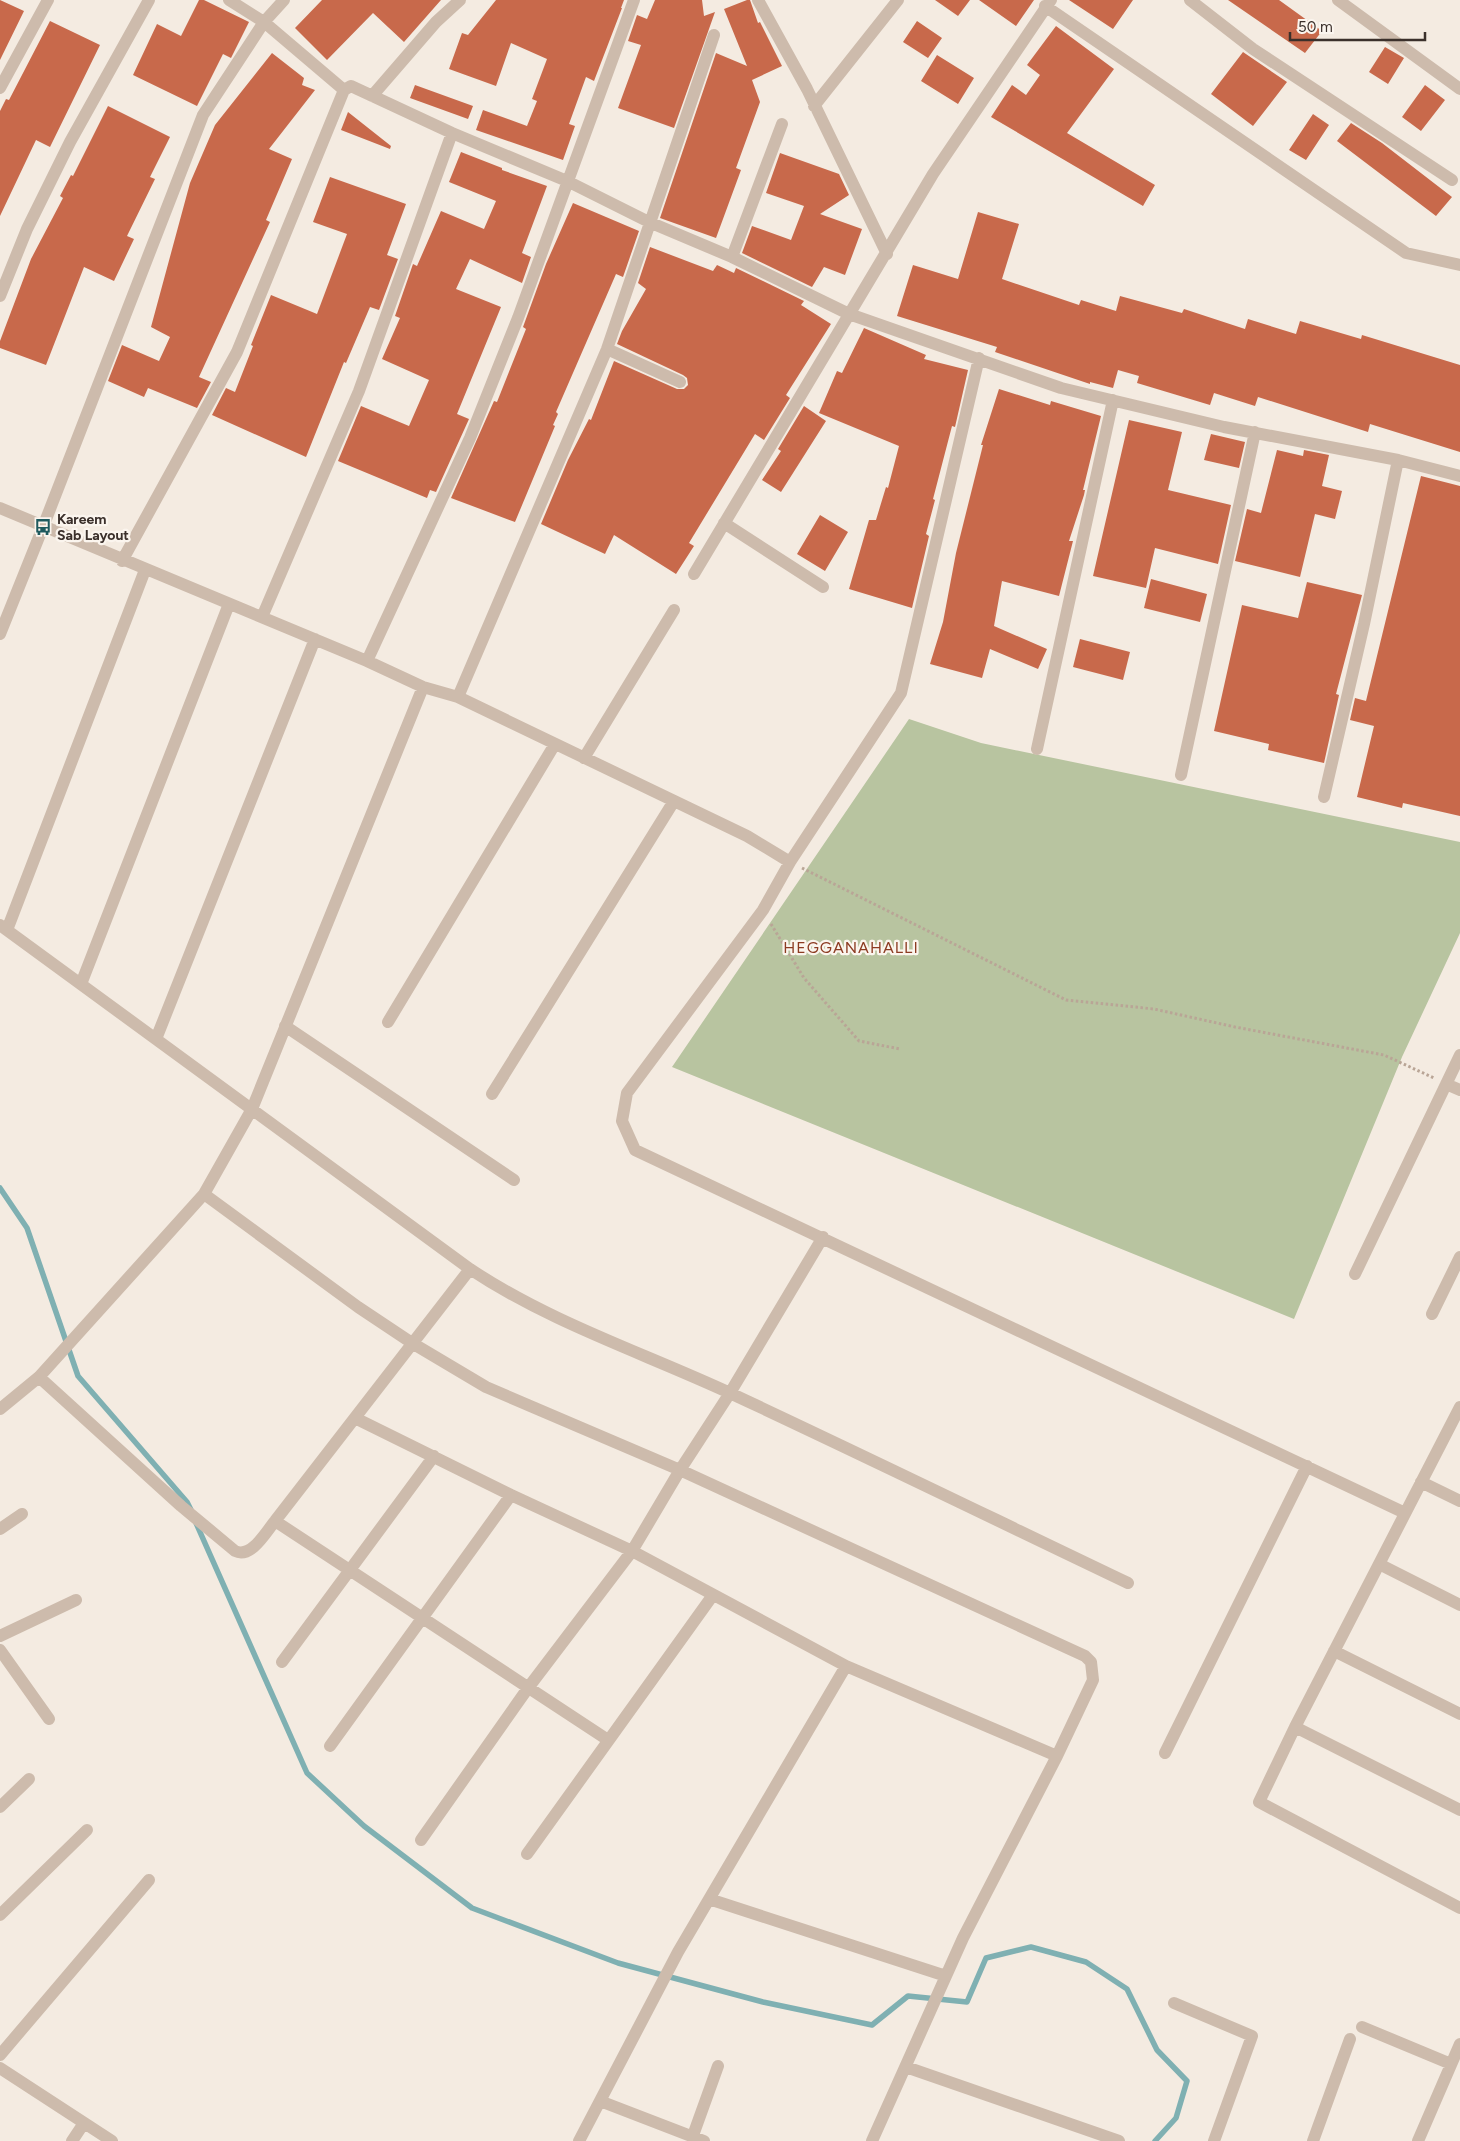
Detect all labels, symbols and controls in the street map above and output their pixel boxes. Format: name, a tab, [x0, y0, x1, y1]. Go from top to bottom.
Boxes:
scale bar	[1290, 10, 1425, 42]
text: 50 m	[1298, 18, 1333, 36]
place label: Kareem Sab Layout	[57, 511, 129, 544]
bus stop icon: Kareem Sab Layout	[33, 517, 53, 537]
district label: HEGGANAHALLI	[783, 938, 919, 957]

